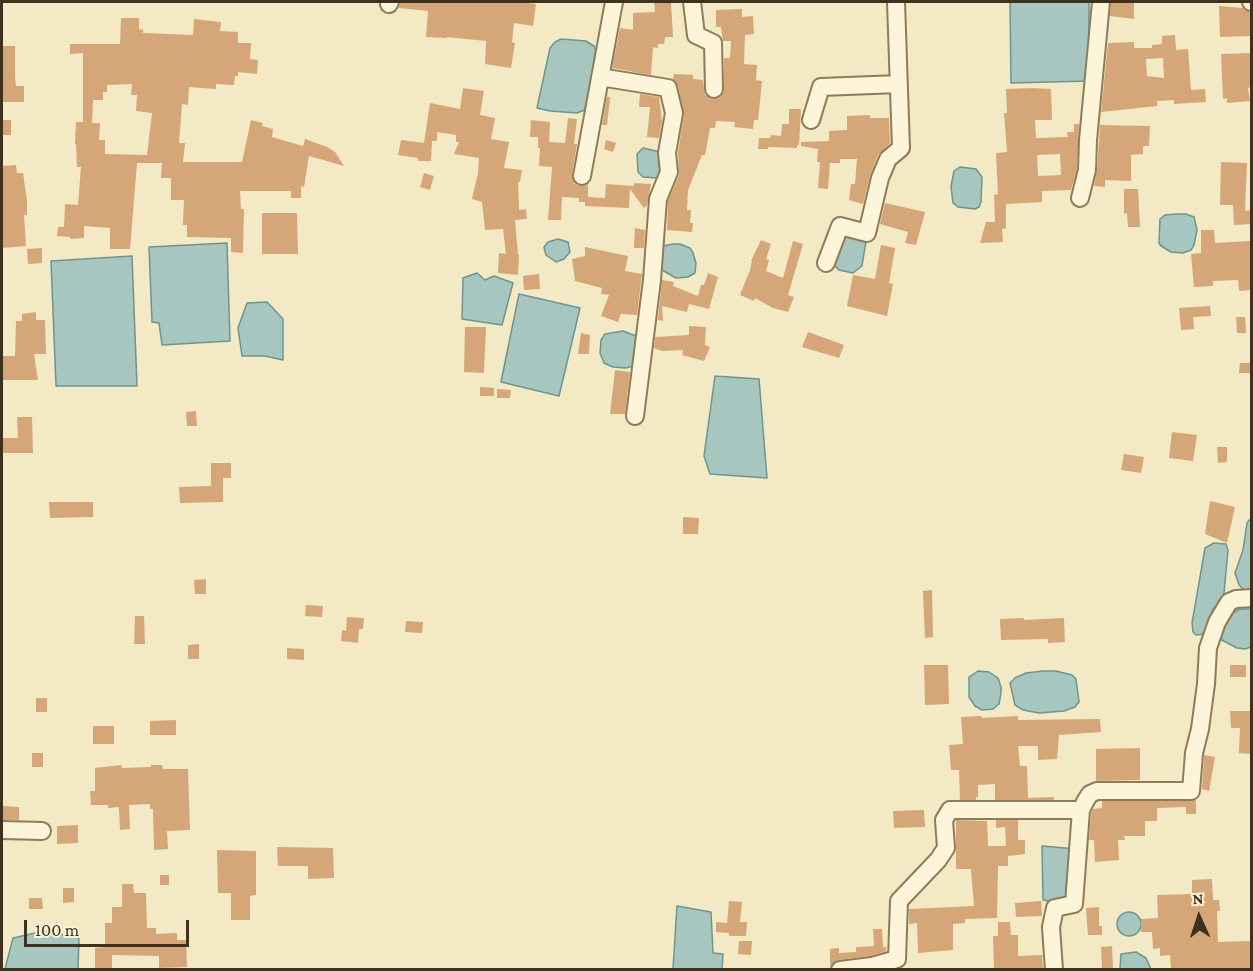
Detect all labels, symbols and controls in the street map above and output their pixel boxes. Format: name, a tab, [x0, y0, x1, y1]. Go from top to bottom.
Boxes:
north arrow	[1169, 887, 1229, 947]
text: N	[1192, 890, 1204, 907]
scale bar	[27, 908, 192, 946]
text: 100 m	[35, 920, 79, 940]

